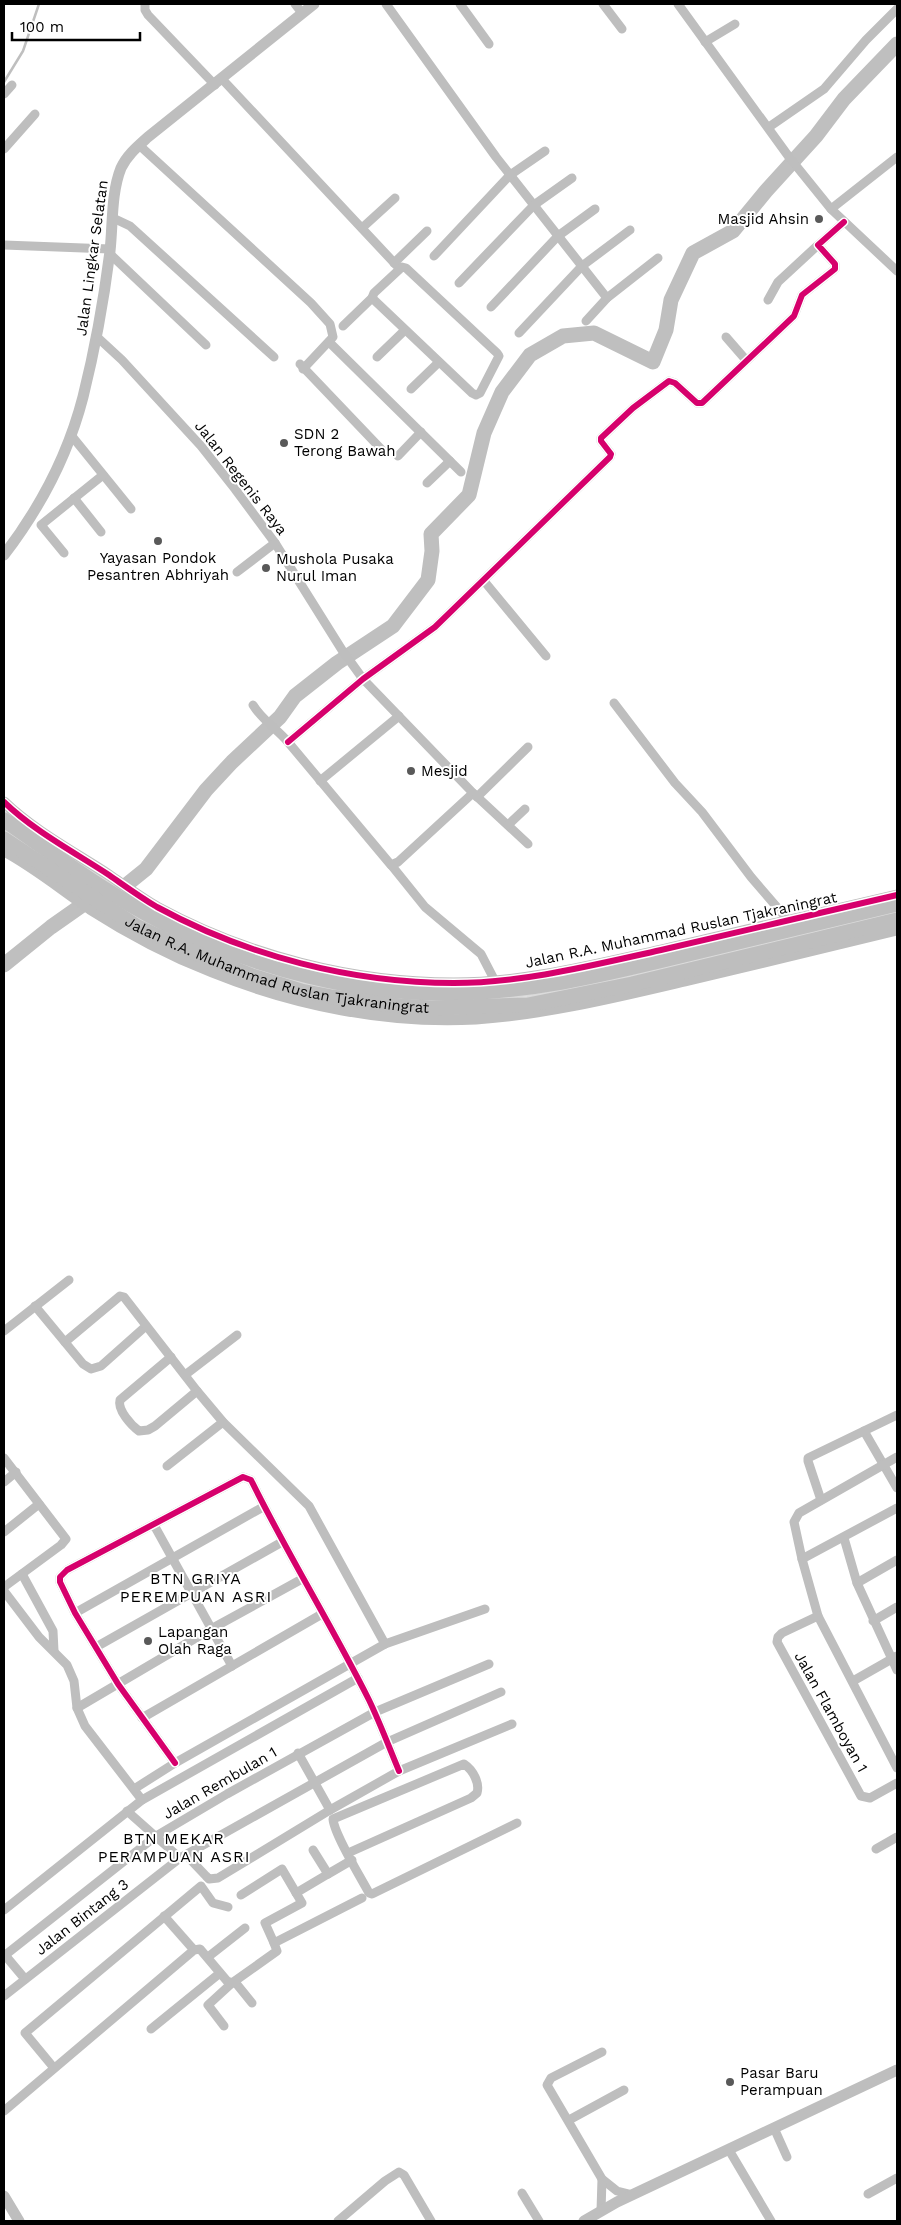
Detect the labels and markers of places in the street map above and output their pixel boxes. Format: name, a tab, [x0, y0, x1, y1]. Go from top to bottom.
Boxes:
place label: Masjid Ahsin	[718, 210, 809, 228]
marker: Masjid Ahsin	[813, 213, 825, 225]
place label: SDN 2 Terong Bawah	[294, 425, 396, 460]
marker: SDN 2 Terong Bawah	[278, 437, 290, 449]
marker: Yayasan Pondok Pesantren Abhriyah	[152, 535, 164, 547]
place label: Yayasan Pondok Pesantren Abhriyah	[87, 549, 229, 584]
place label: Mushola Pusaka Nurul Iman	[276, 550, 394, 585]
marker: Mushola Pusaka Nurul Iman	[260, 562, 272, 574]
place label: Mesjid	[421, 762, 468, 780]
marker: Mesjid	[405, 765, 417, 777]
place label: Lapangan Olah Raga	[158, 1623, 232, 1658]
marker: Lapangan Olah Raga	[142, 1635, 154, 1647]
place label: Pasar Baru Perampuan	[740, 2064, 823, 2099]
marker: Pasar Baru Perampuan	[724, 2076, 736, 2088]

